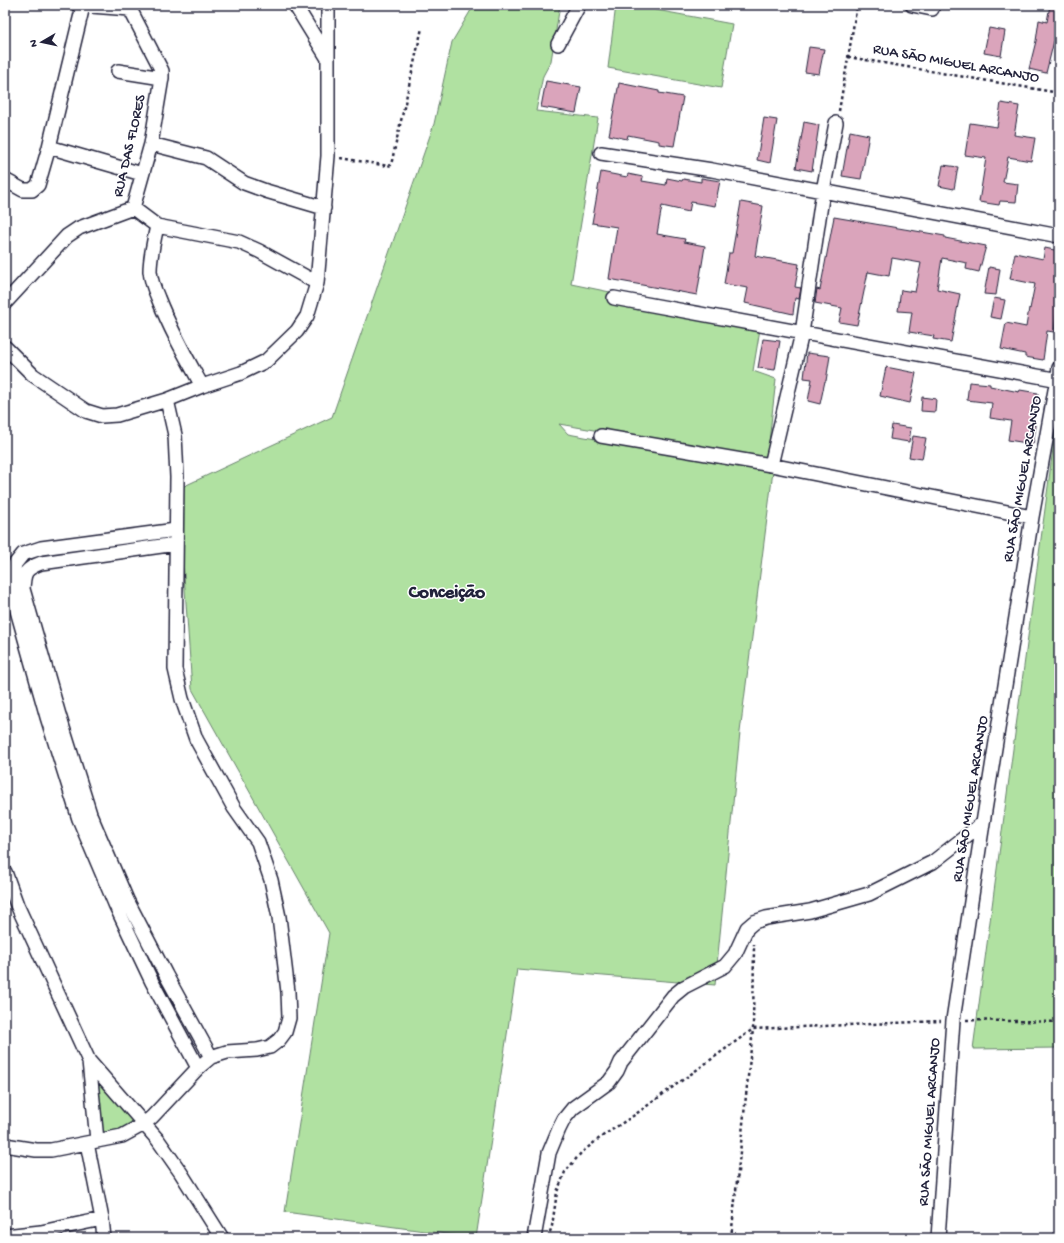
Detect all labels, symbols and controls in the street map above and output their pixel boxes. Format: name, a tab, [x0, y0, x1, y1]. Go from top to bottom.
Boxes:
north arrow	[22, 22, 62, 62]
text: N	[28, 39, 41, 48]
street label: RUA SÃO MIGUEL ARCANJO	[872, 41, 1040, 87]
street label: RUA DAS FLORES	[109, 93, 151, 199]
street label: RUA SÃO MIGUEL ARCANJO	[1000, 395, 1046, 563]
district label: Conceição	[408, 582, 485, 605]
street label: RUA SÃO MIGUEL ARCANJO	[949, 714, 993, 884]
street label: RUA SÃO MIGUEL ARCANJO	[915, 1037, 945, 1207]

